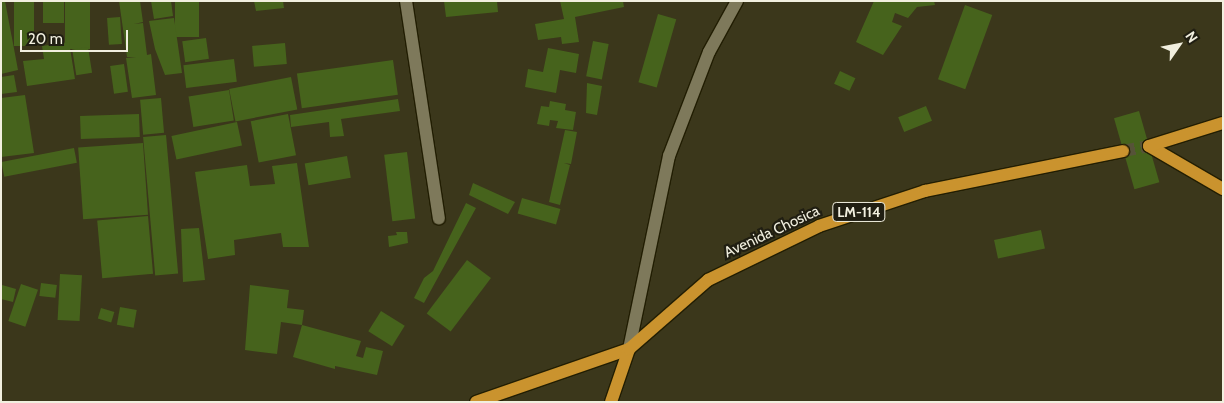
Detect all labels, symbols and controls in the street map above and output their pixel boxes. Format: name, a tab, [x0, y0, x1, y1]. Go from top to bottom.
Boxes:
scale bar	[22, 20, 130, 52]
north arrow	[1154, 20, 1204, 70]
text: N	[1181, 28, 1202, 46]
text: 20 m	[28, 30, 63, 48]
road number: LM-114	[832, 200, 886, 223]
street label: Avenida Chosica	[721, 202, 823, 262]

